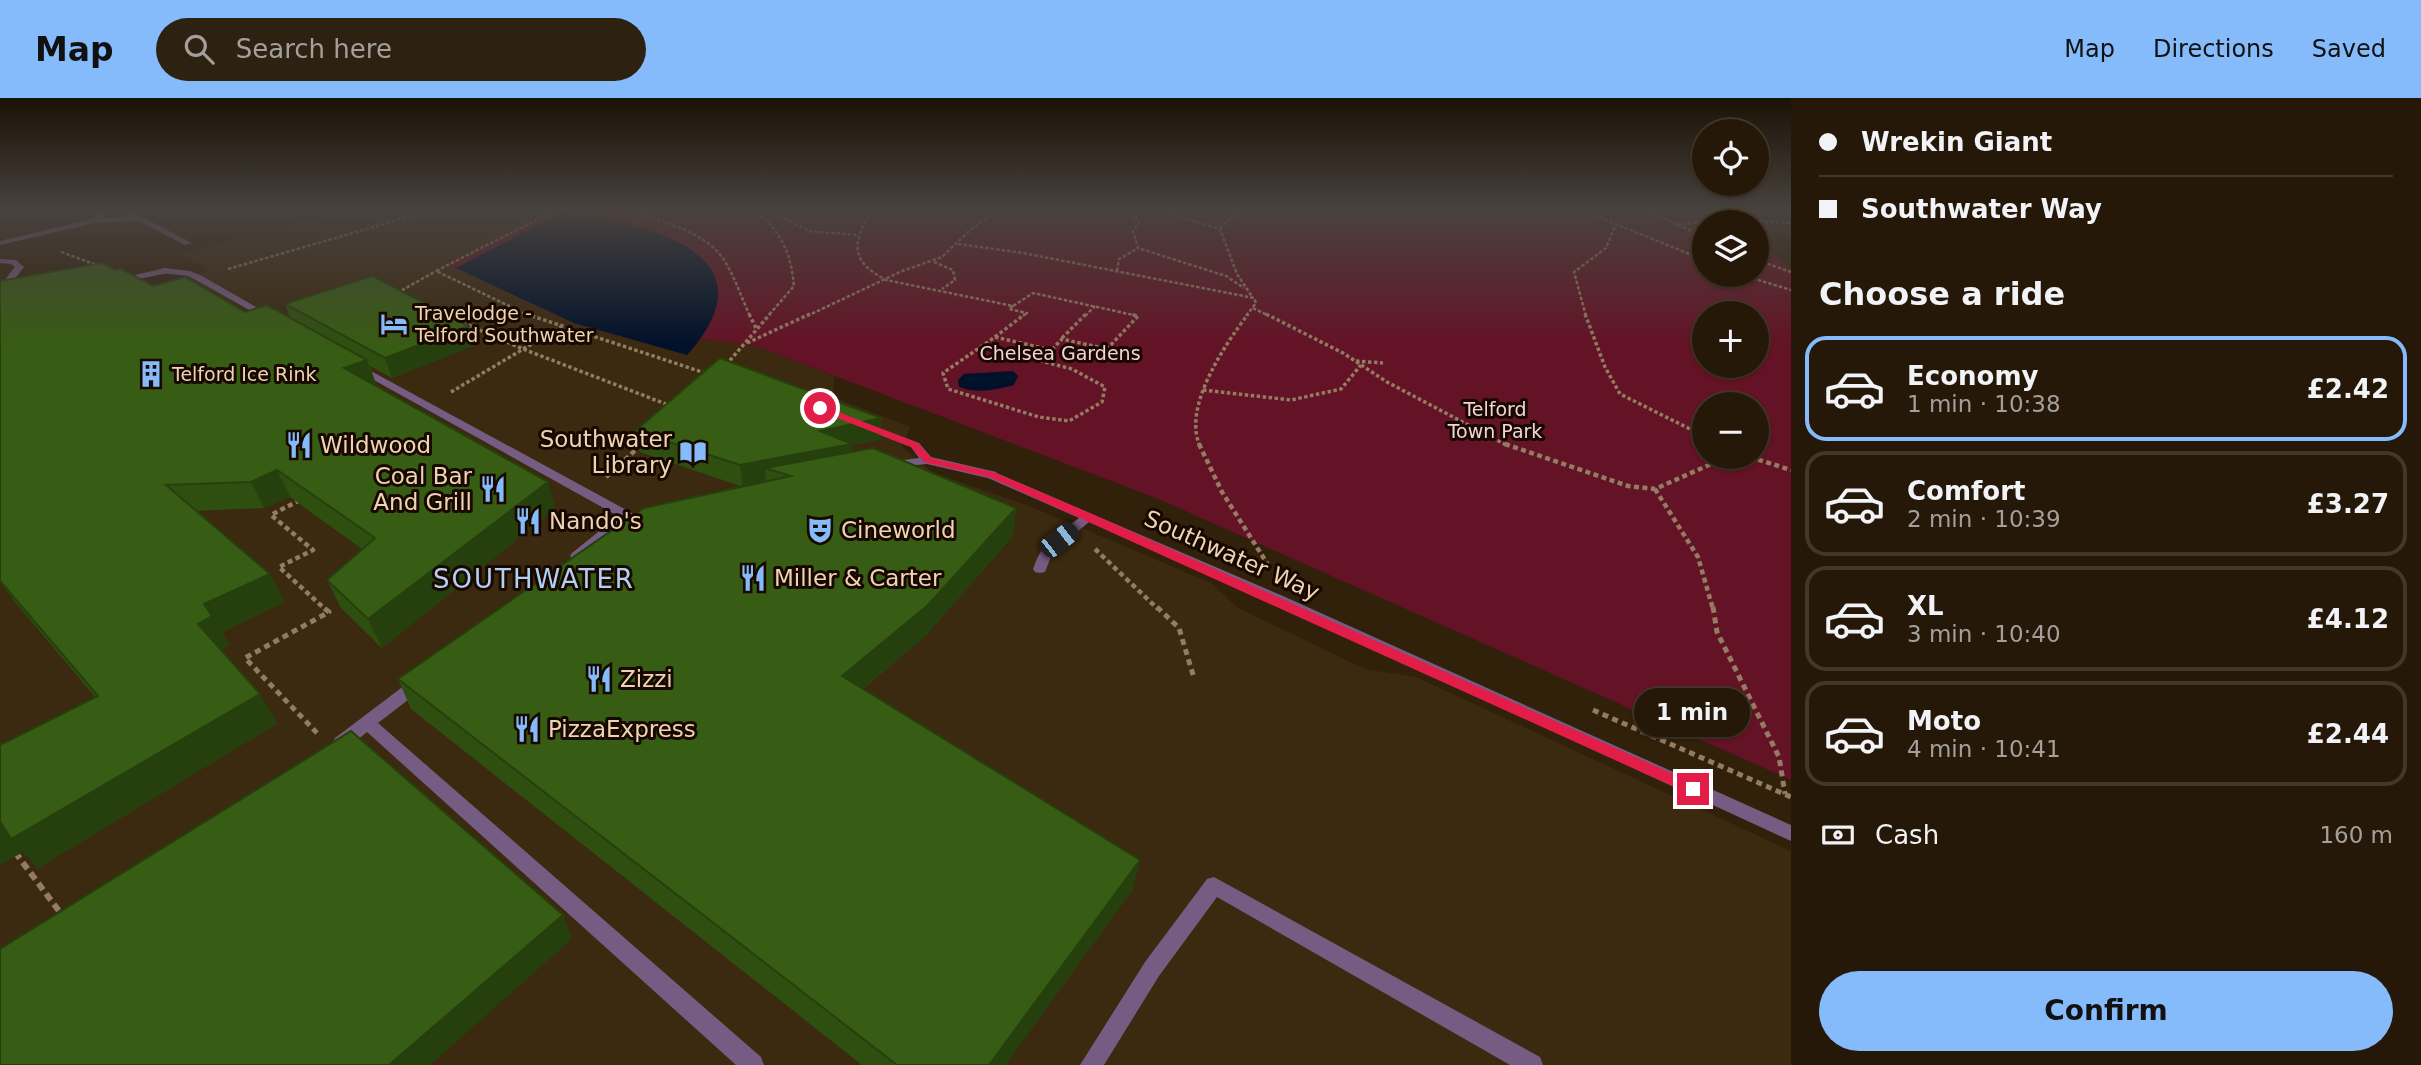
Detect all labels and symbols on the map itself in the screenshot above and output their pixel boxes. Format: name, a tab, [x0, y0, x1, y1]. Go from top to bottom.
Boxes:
place label: Travelodge - Telford Southwater	[414, 302, 594, 346]
hotel icon: Travelodge - Telford Southwater	[379, 309, 409, 339]
park label: Chelsea Gardens	[979, 342, 1141, 364]
building icon: Telford Ice Rink	[136, 359, 166, 389]
place label: Telford Ice Rink	[171, 363, 317, 385]
route start	[804, 392, 836, 424]
park label: Telford Town Park	[1447, 398, 1542, 442]
place label: Southwater Library	[540, 426, 673, 478]
restaurant icon: Wildwood	[284, 430, 314, 460]
place label: Wildwood	[320, 432, 431, 458]
library icon: Southwater Library	[678, 437, 708, 467]
place label: Coal Bar And Grill	[373, 463, 473, 515]
restaurant icon: Coal Bar And Grill	[478, 474, 508, 504]
street label: Southwater Way	[1141, 505, 1323, 605]
restaurant icon: Nando's	[513, 506, 543, 536]
place label: Nando's	[549, 508, 642, 534]
theatre icon: Cineworld	[805, 515, 835, 545]
place label: Cineworld	[841, 517, 956, 543]
car	[1036, 519, 1083, 561]
restaurant icon: Miller & Carter	[738, 563, 768, 593]
district label: SOUTHWATER	[433, 564, 635, 594]
place label: Miller & Carter	[774, 565, 942, 591]
restaurant icon: Zizzi	[584, 664, 614, 694]
place label: Zizzi	[620, 666, 673, 692]
callout: 1 min	[1635, 688, 1751, 736]
restaurant icon: PizzaExpress	[512, 714, 542, 744]
place label: PizzaExpress	[548, 716, 696, 742]
route end	[1677, 773, 1709, 805]

